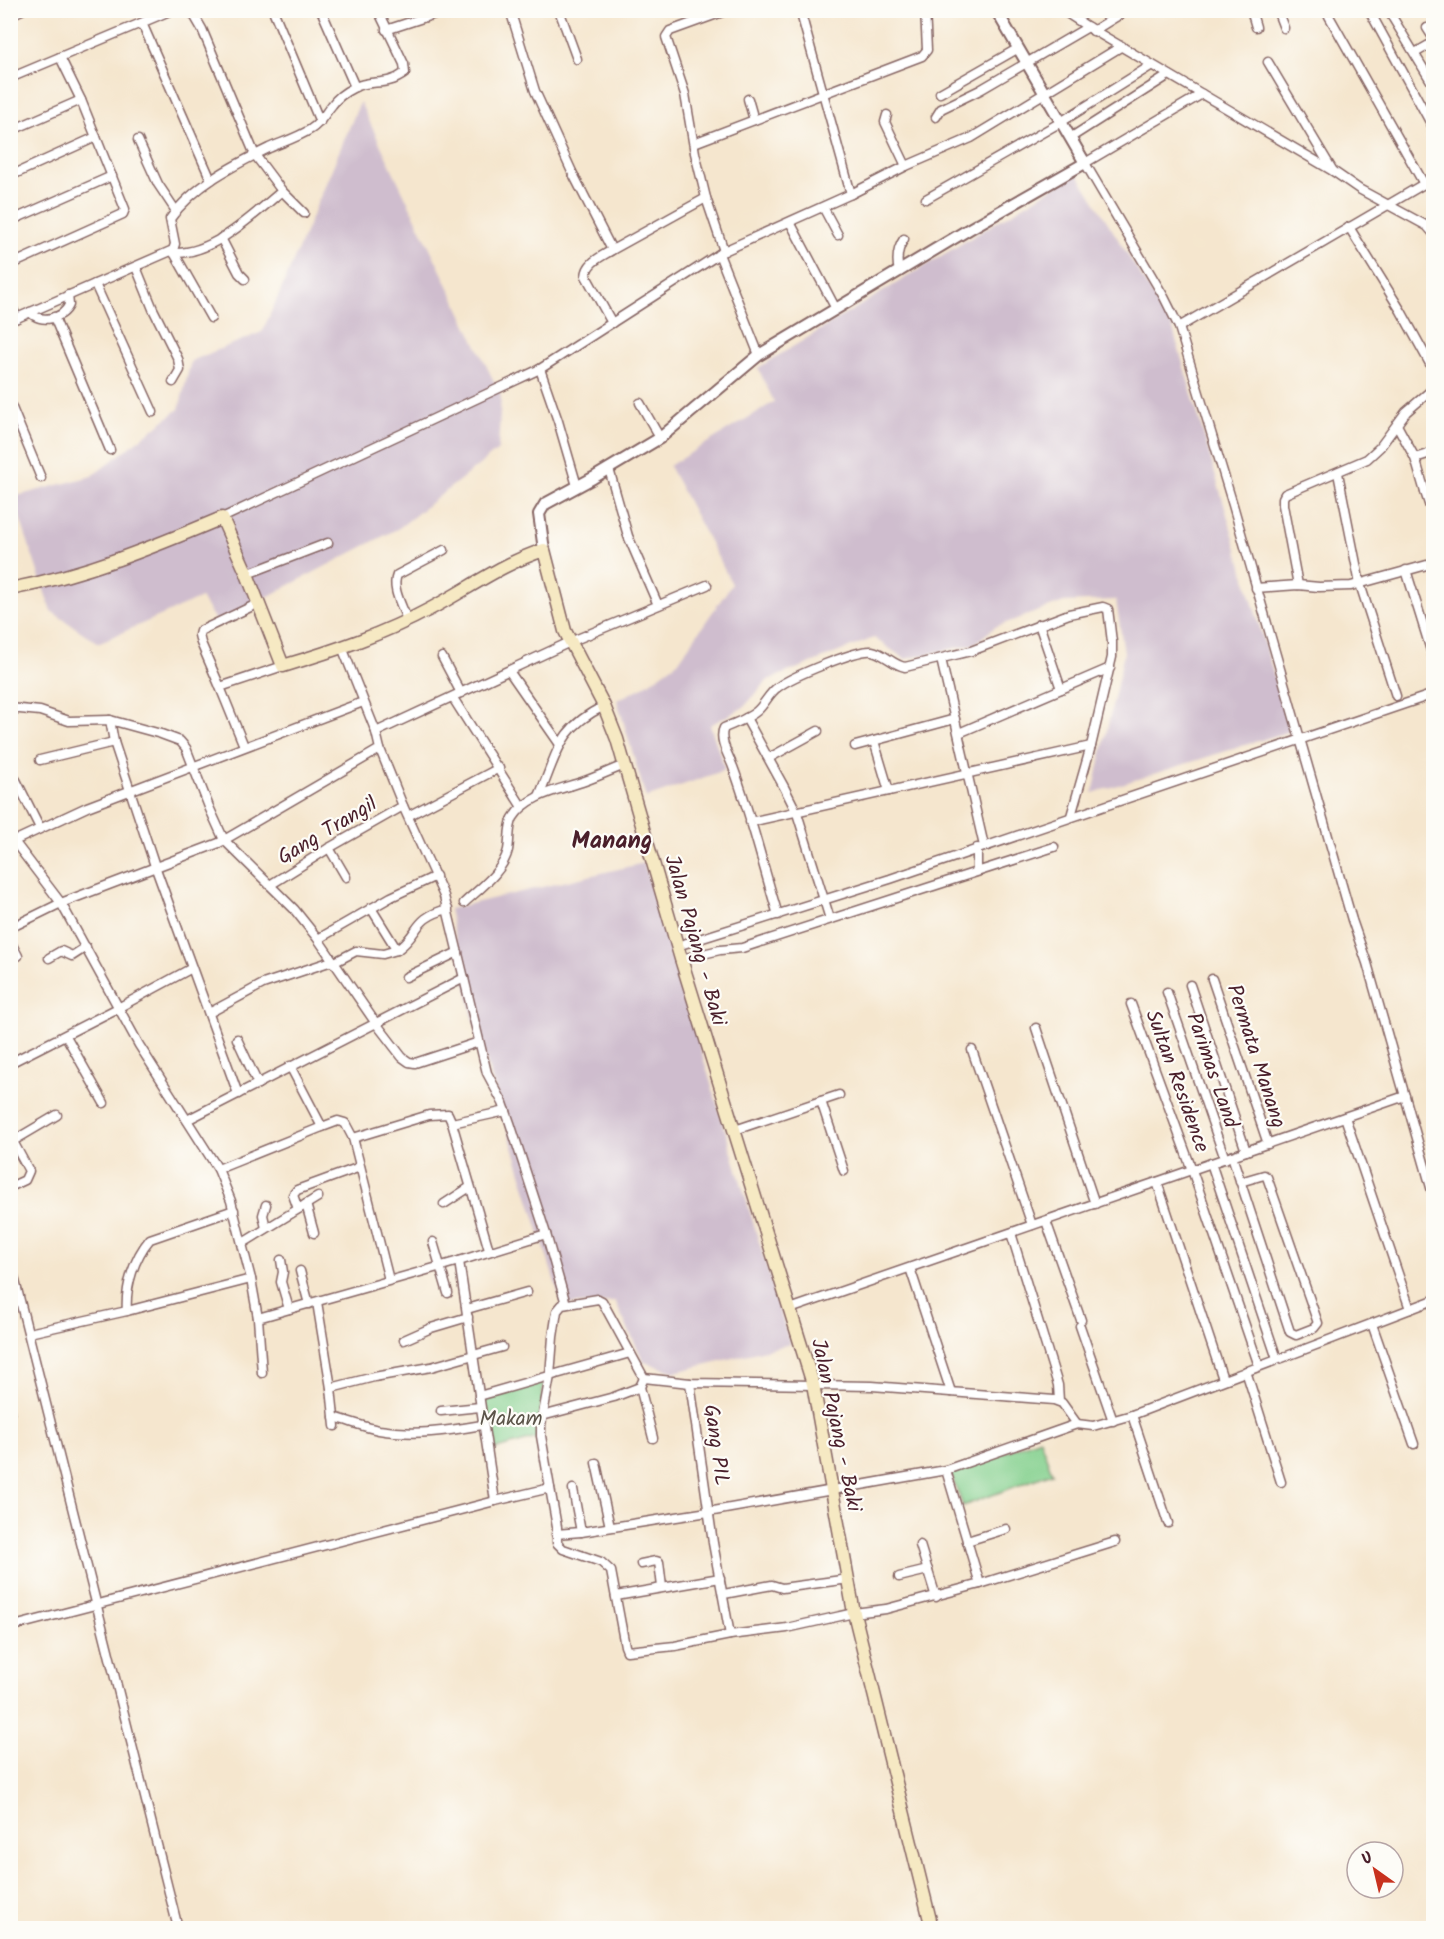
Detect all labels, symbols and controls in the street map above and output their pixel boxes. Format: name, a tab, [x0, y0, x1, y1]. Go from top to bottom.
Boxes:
street label: Gang Trangil	[271, 788, 384, 874]
district label: Manang	[572, 822, 652, 861]
street label: Jalan Pajang - Baki	[654, 851, 735, 1031]
street label: Permata Manang	[1217, 980, 1294, 1133]
street label: Sultan Residence	[1136, 1006, 1218, 1158]
street label: Parimas Land	[1176, 1008, 1247, 1133]
street label: Jalan Pajang - Baki	[801, 1336, 870, 1516]
street label: Gang PIL	[693, 1402, 738, 1488]
park label: Makam	[480, 1403, 542, 1436]
north arrow	[1345, 1840, 1405, 1900]
text: U	[1357, 1846, 1379, 1872]

